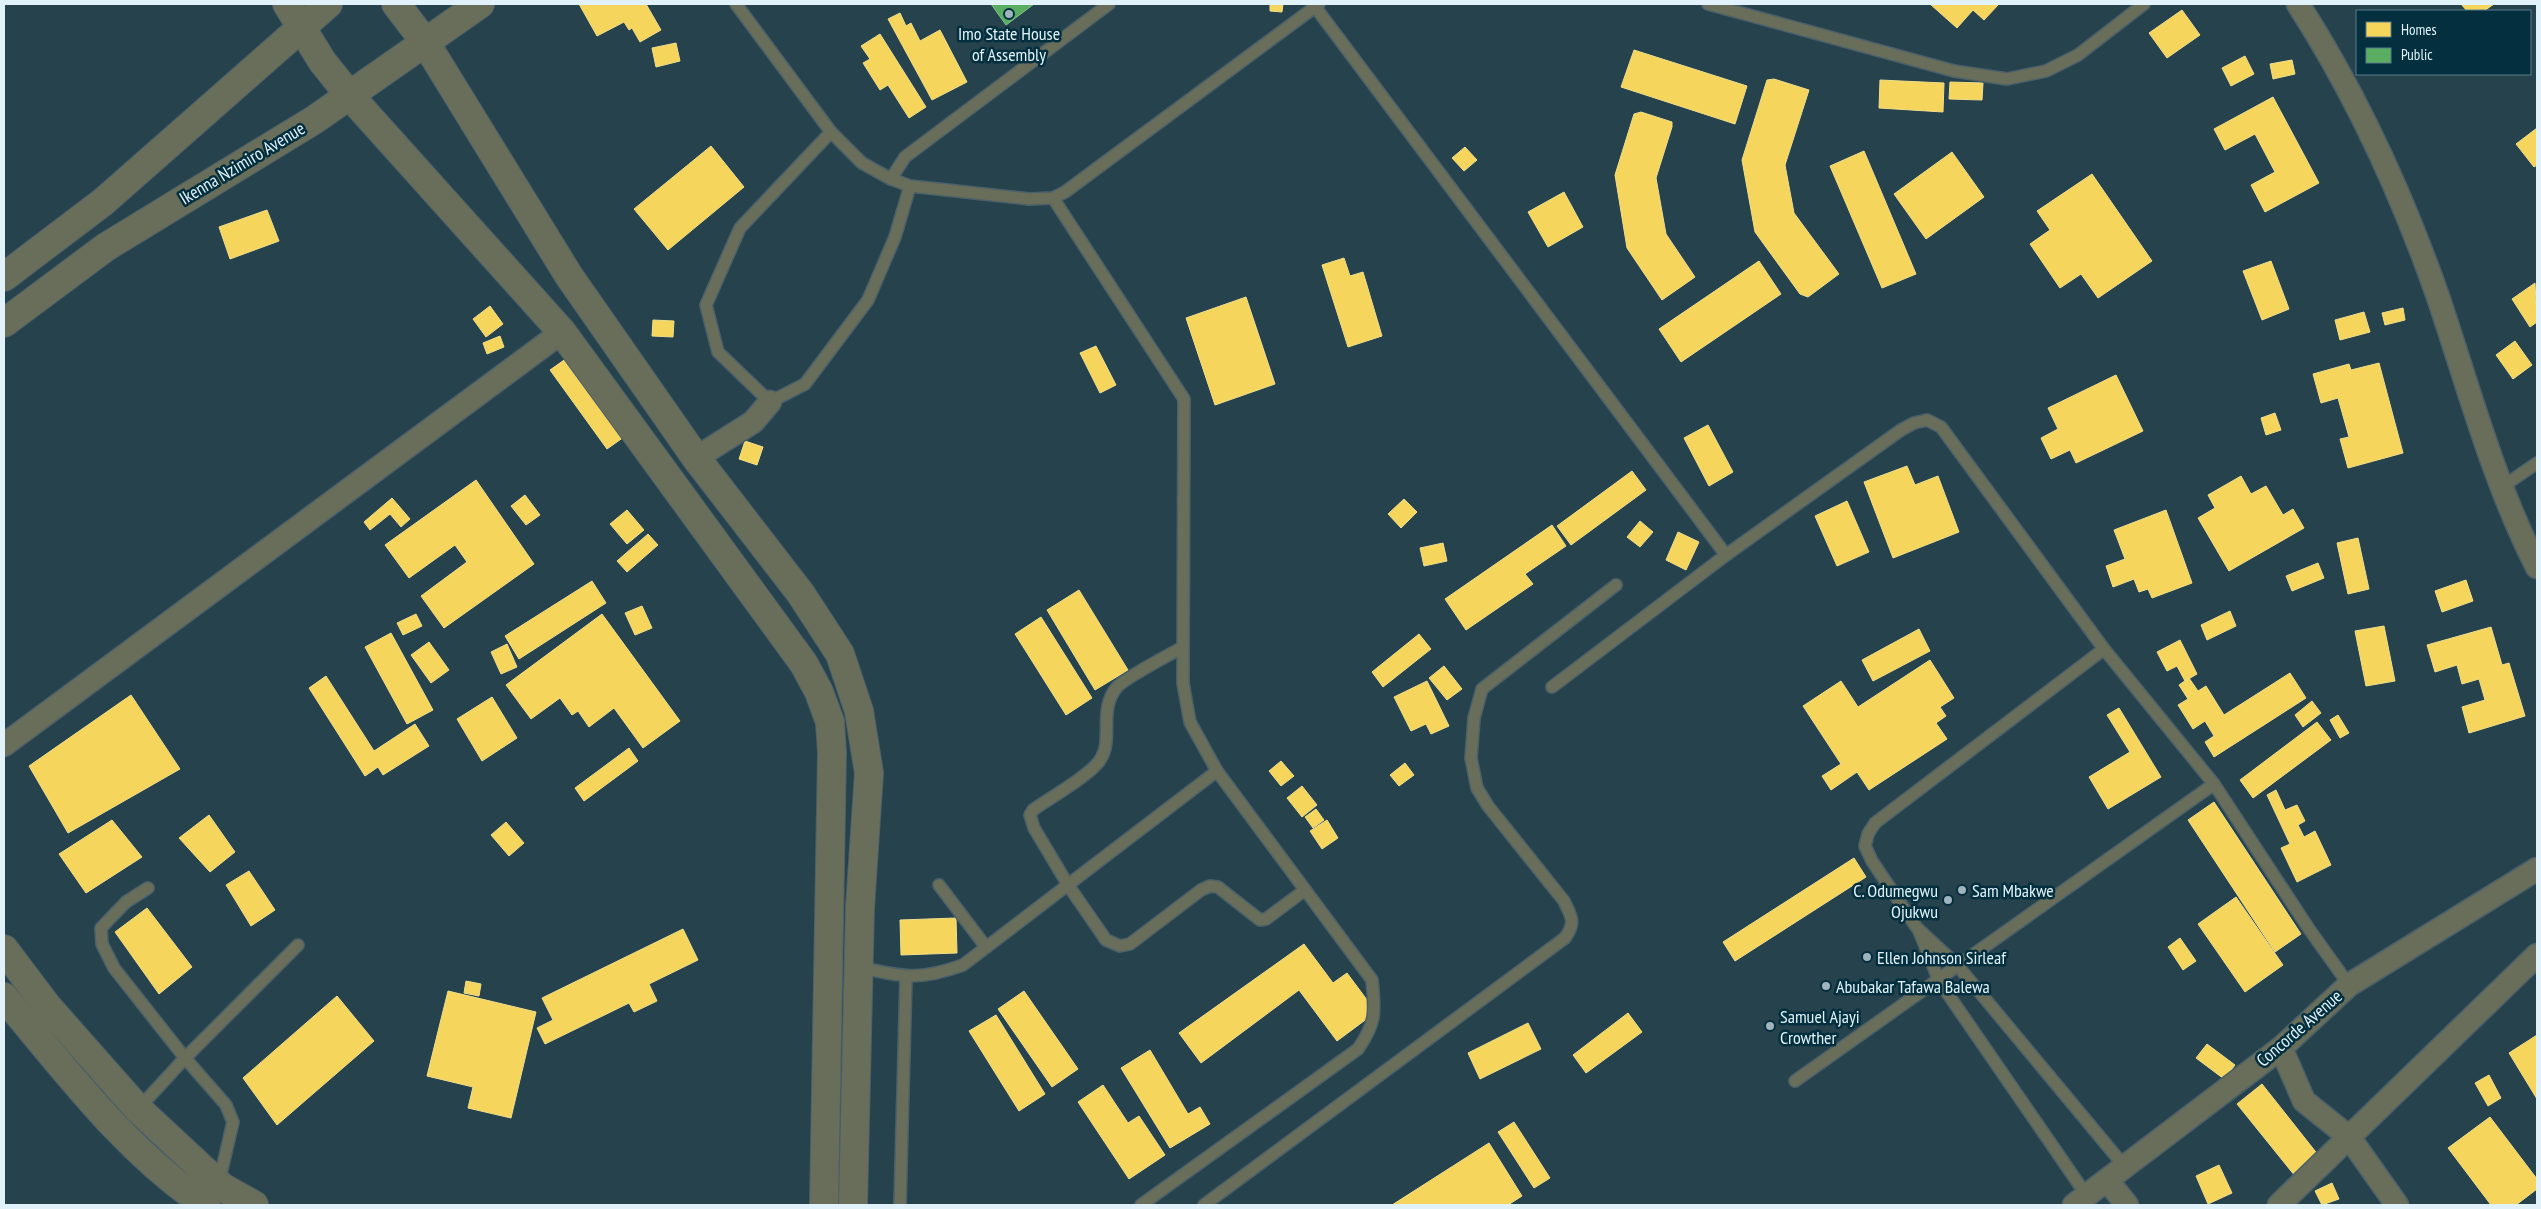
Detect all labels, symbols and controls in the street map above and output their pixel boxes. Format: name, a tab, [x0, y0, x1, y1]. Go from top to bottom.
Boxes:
marker: Imo State House of Assembly	[1003, 8, 1015, 20]
legend	[2356, 10, 2531, 75]
text: Homes	[2401, 20, 2437, 39]
place label: Imo State House of Assembly	[958, 22, 1060, 66]
text: Public	[2401, 45, 2433, 64]
street label: Ikenna Nzimiro Avenue	[175, 116, 309, 210]
place label: C. Odumegwu Ojukwu	[1853, 879, 1938, 923]
place label: Sam Mbakwe	[1972, 879, 2054, 902]
marker: Sam Mbakwe	[1956, 884, 1968, 896]
marker: C. Odumegwu Ojukwu	[1942, 894, 1954, 906]
place label: Ellen Johnson Sirleaf	[1877, 946, 2007, 969]
marker: Ellen Johnson Sirleaf	[1861, 951, 1873, 963]
place label: Abubakar Tafawa Balewa	[1836, 975, 1990, 998]
marker: Abubakar Tafawa Balewa	[1820, 980, 1832, 992]
street label: Concorde Avenue	[2251, 984, 2347, 1072]
place label: Samuel Ajayi Crowther	[1780, 1005, 1860, 1049]
marker: Samuel Ajayi Crowther	[1764, 1020, 1776, 1032]

